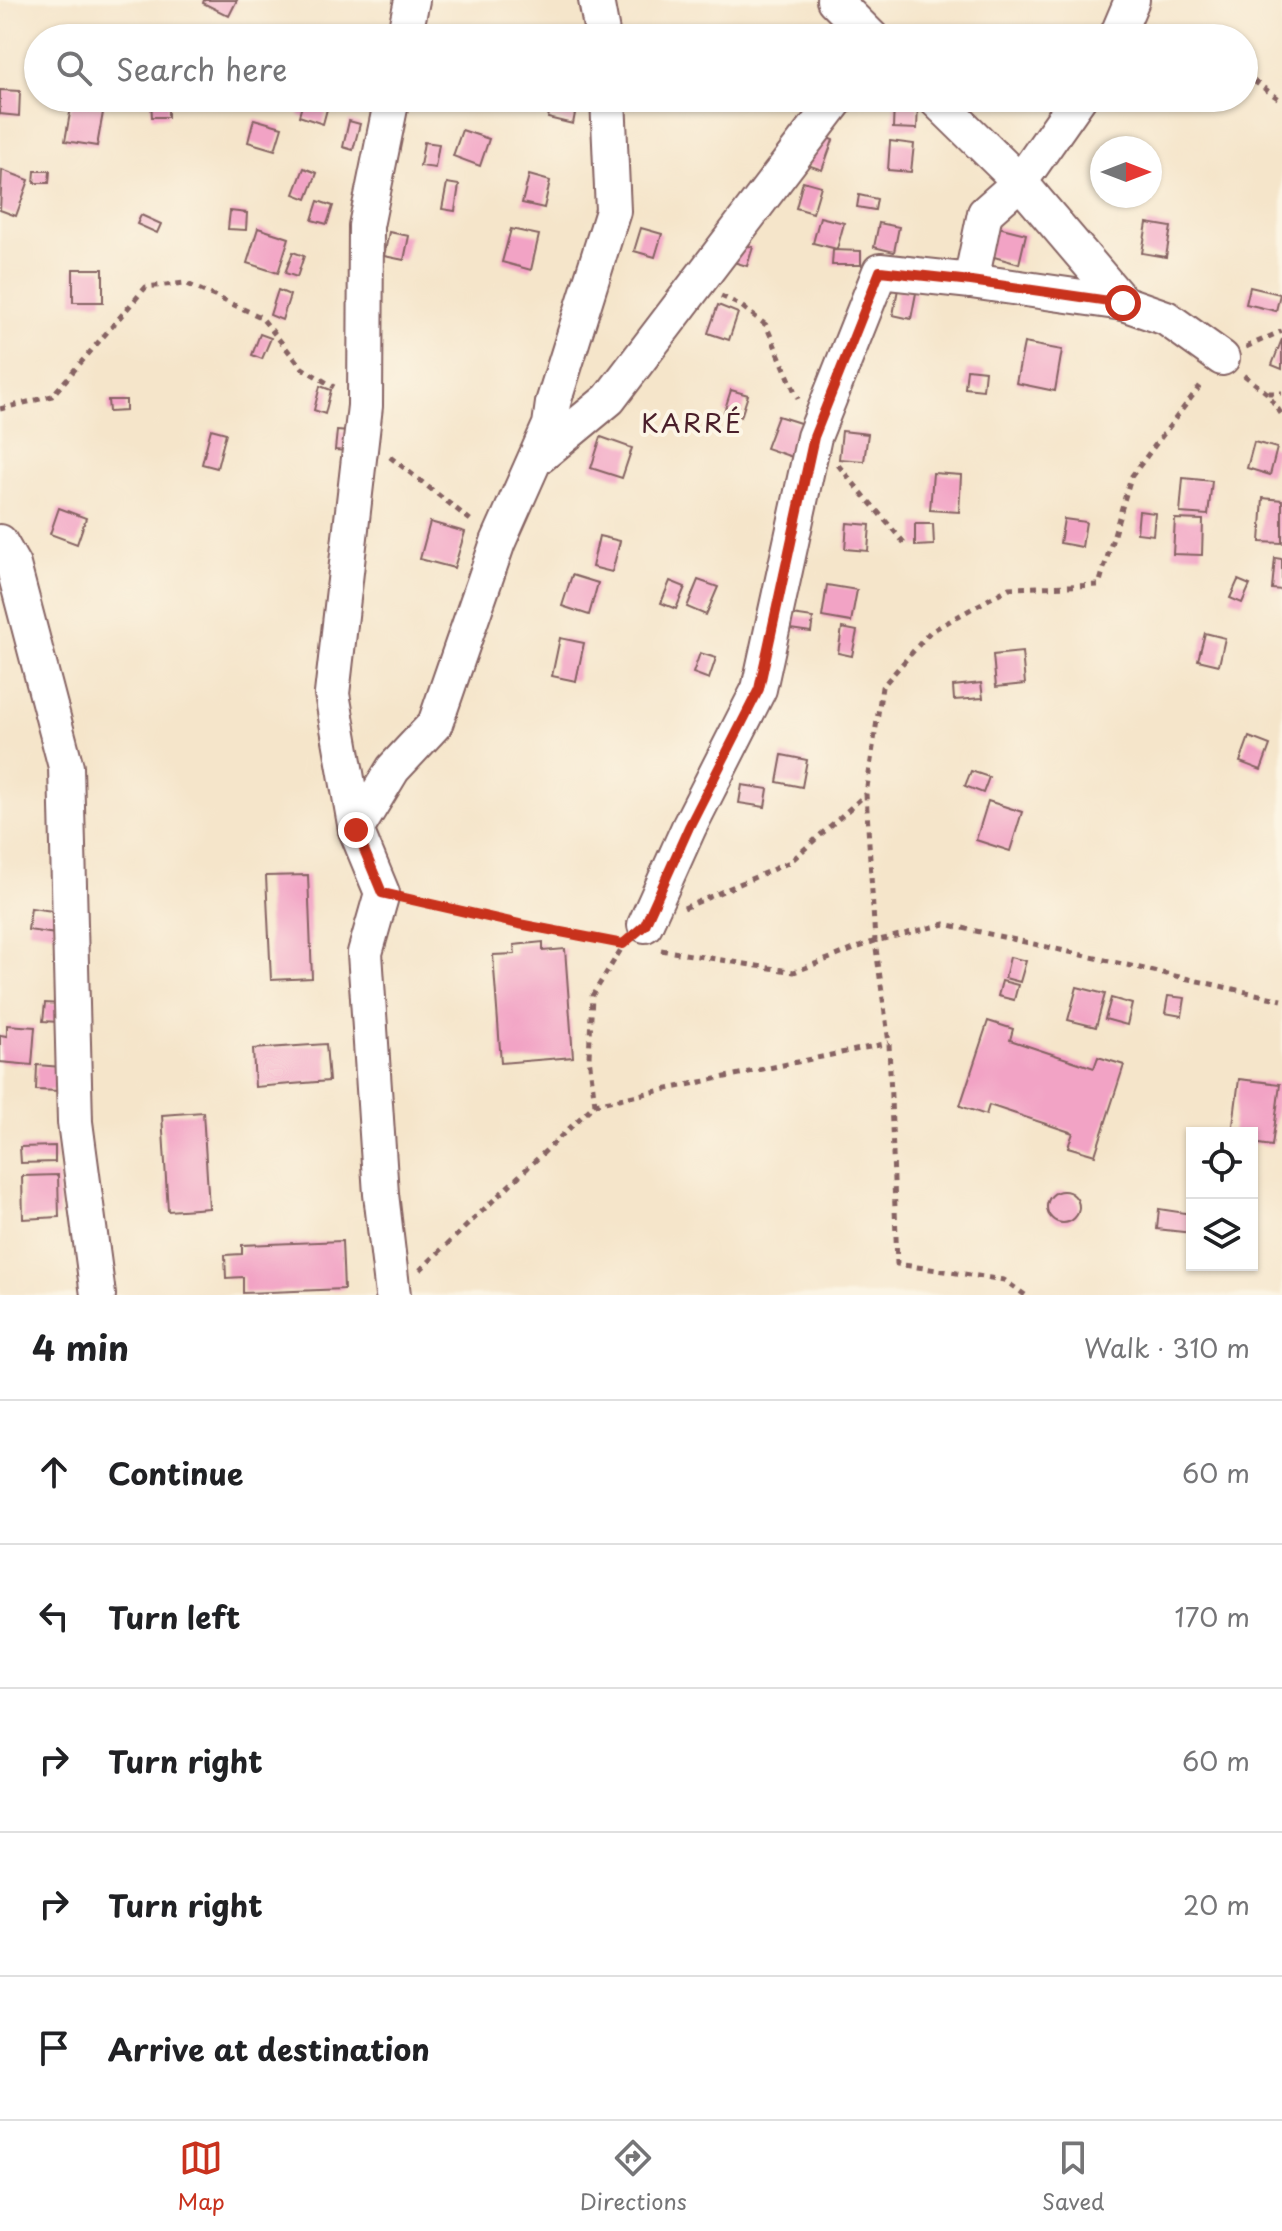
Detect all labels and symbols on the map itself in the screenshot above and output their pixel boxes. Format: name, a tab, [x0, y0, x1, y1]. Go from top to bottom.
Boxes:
north arrow	[1090, 136, 1162, 208]
route start	[1105, 285, 1141, 321]
district label: KARRÉ	[641, 403, 743, 442]
route end	[338, 812, 374, 848]

